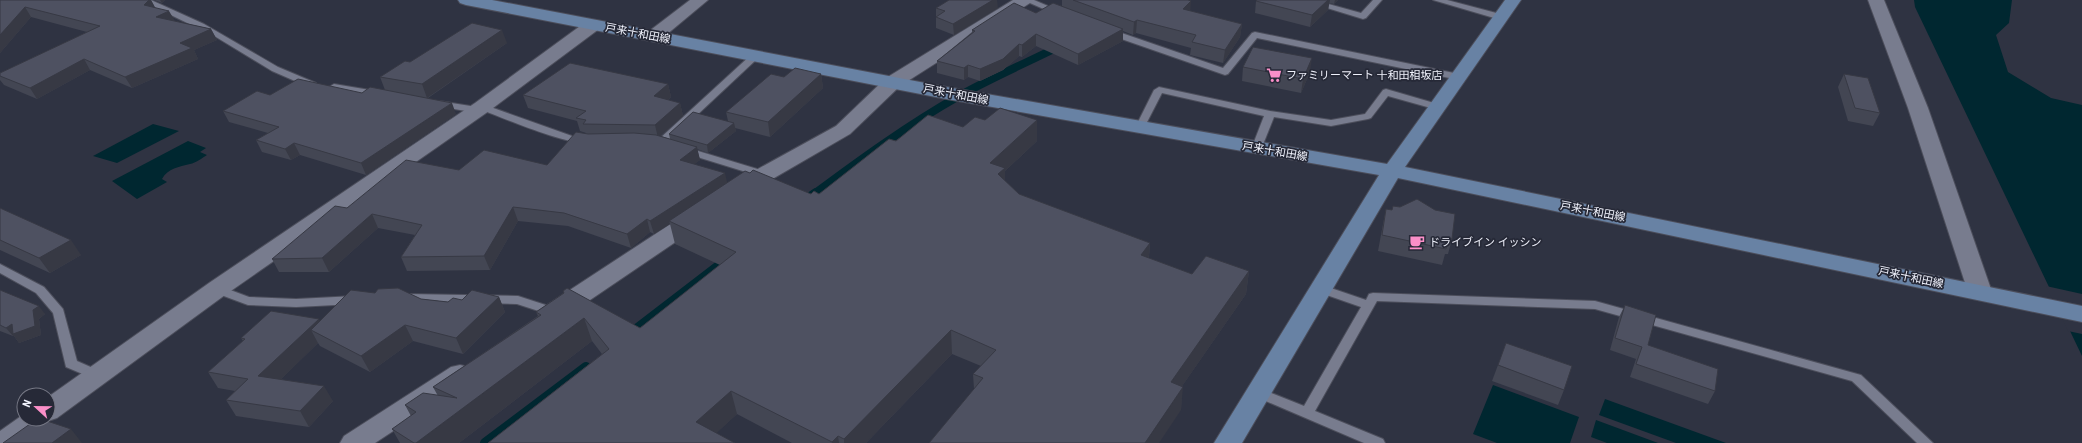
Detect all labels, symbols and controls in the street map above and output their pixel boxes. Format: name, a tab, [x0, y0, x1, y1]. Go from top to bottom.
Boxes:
street label: 戸来十和田線	[604, 21, 672, 46]
supermarket icon: ファミリーマート 十和田相坂店	[1265, 66, 1283, 84]
place label: ファミリーマート 十和田相坂店	[1286, 69, 1443, 82]
street label: 戸来十和田線	[922, 82, 990, 107]
street label: 戸来十和田線	[1241, 139, 1309, 164]
street label: 戸来十和田線	[1559, 199, 1627, 224]
cafe icon: ドライブイン イッシン	[1408, 233, 1426, 251]
place label: ドライブイン イッシン	[1429, 236, 1542, 249]
street label: 戸来十和田線	[1877, 264, 1945, 291]
north arrow	[16, 387, 56, 427]
text: N	[20, 398, 35, 409]

